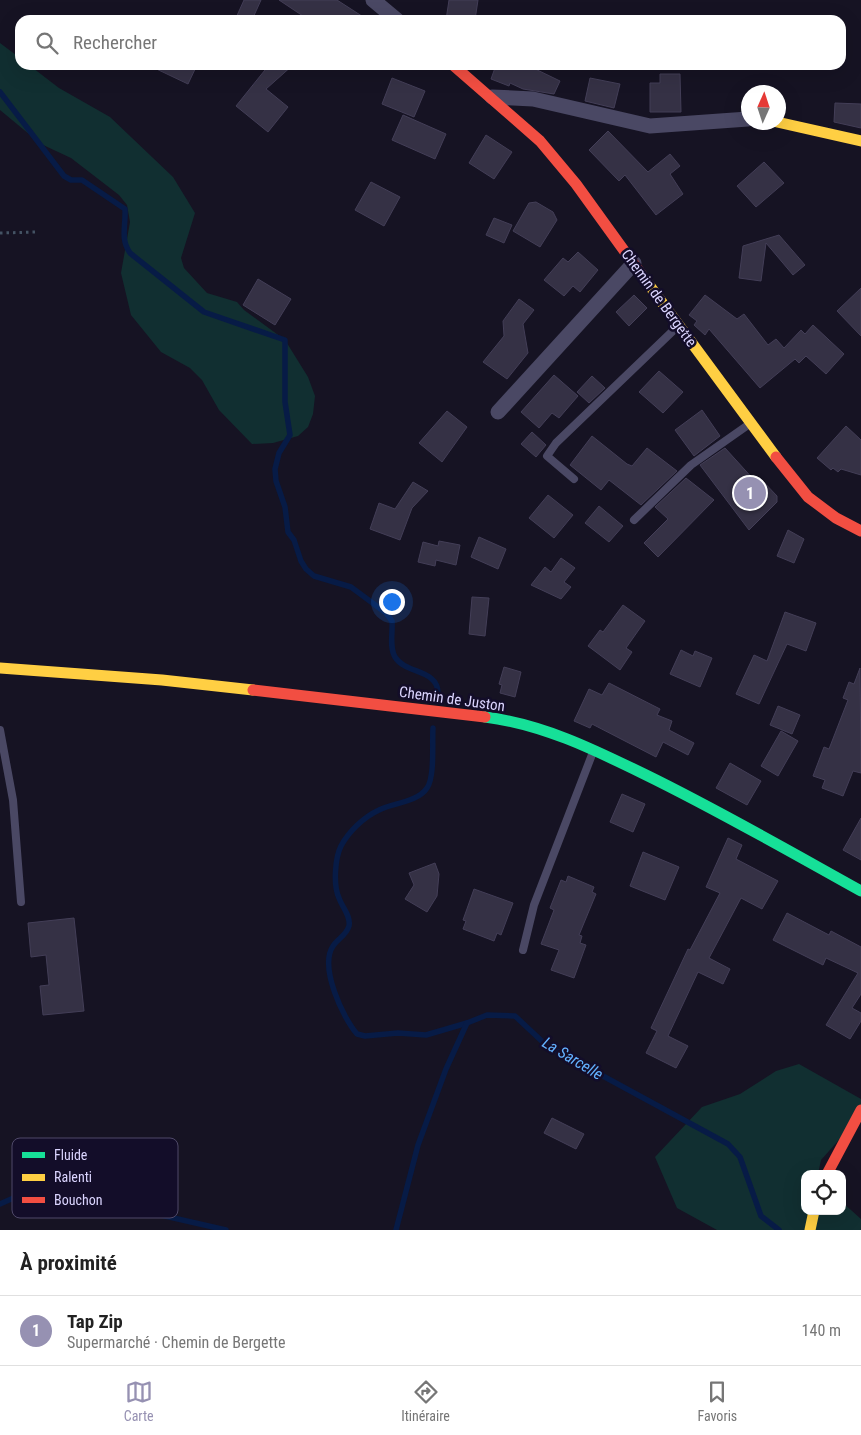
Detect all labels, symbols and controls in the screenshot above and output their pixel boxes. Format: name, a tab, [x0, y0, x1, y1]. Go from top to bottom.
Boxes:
search box	[15, 15, 846, 70]
icon: search	[33, 29, 61, 57]
text: Rechercher	[73, 31, 157, 54]
north arrow	[741, 85, 786, 130]
street label: Chemin de Bergette	[618, 246, 700, 350]
pin: 1	[734, 474, 766, 512]
your location	[379, 589, 405, 615]
street label: Chemin de Juston	[398, 683, 506, 715]
water label: La Sarcelle	[539, 1033, 607, 1084]
legend	[12, 1138, 178, 1218]
text: Fluide	[54, 1147, 88, 1163]
text: Ralenti	[54, 1169, 92, 1185]
map controls	[801, 1170, 846, 1215]
button: locate	[801, 1170, 846, 1215]
text: Bouchon	[54, 1192, 102, 1208]
text: À proximité	[20, 1251, 117, 1275]
text: Tap Zip	[67, 1310, 123, 1333]
text: 1	[32, 1321, 40, 1340]
text: 140 m	[802, 1321, 841, 1340]
text: Supermarché · Chemin de Bergette	[67, 1333, 285, 1352]
tab: Carte	[124, 1378, 154, 1424]
tab: Itinéraire	[401, 1378, 450, 1424]
tab: Favoris	[697, 1378, 737, 1424]

